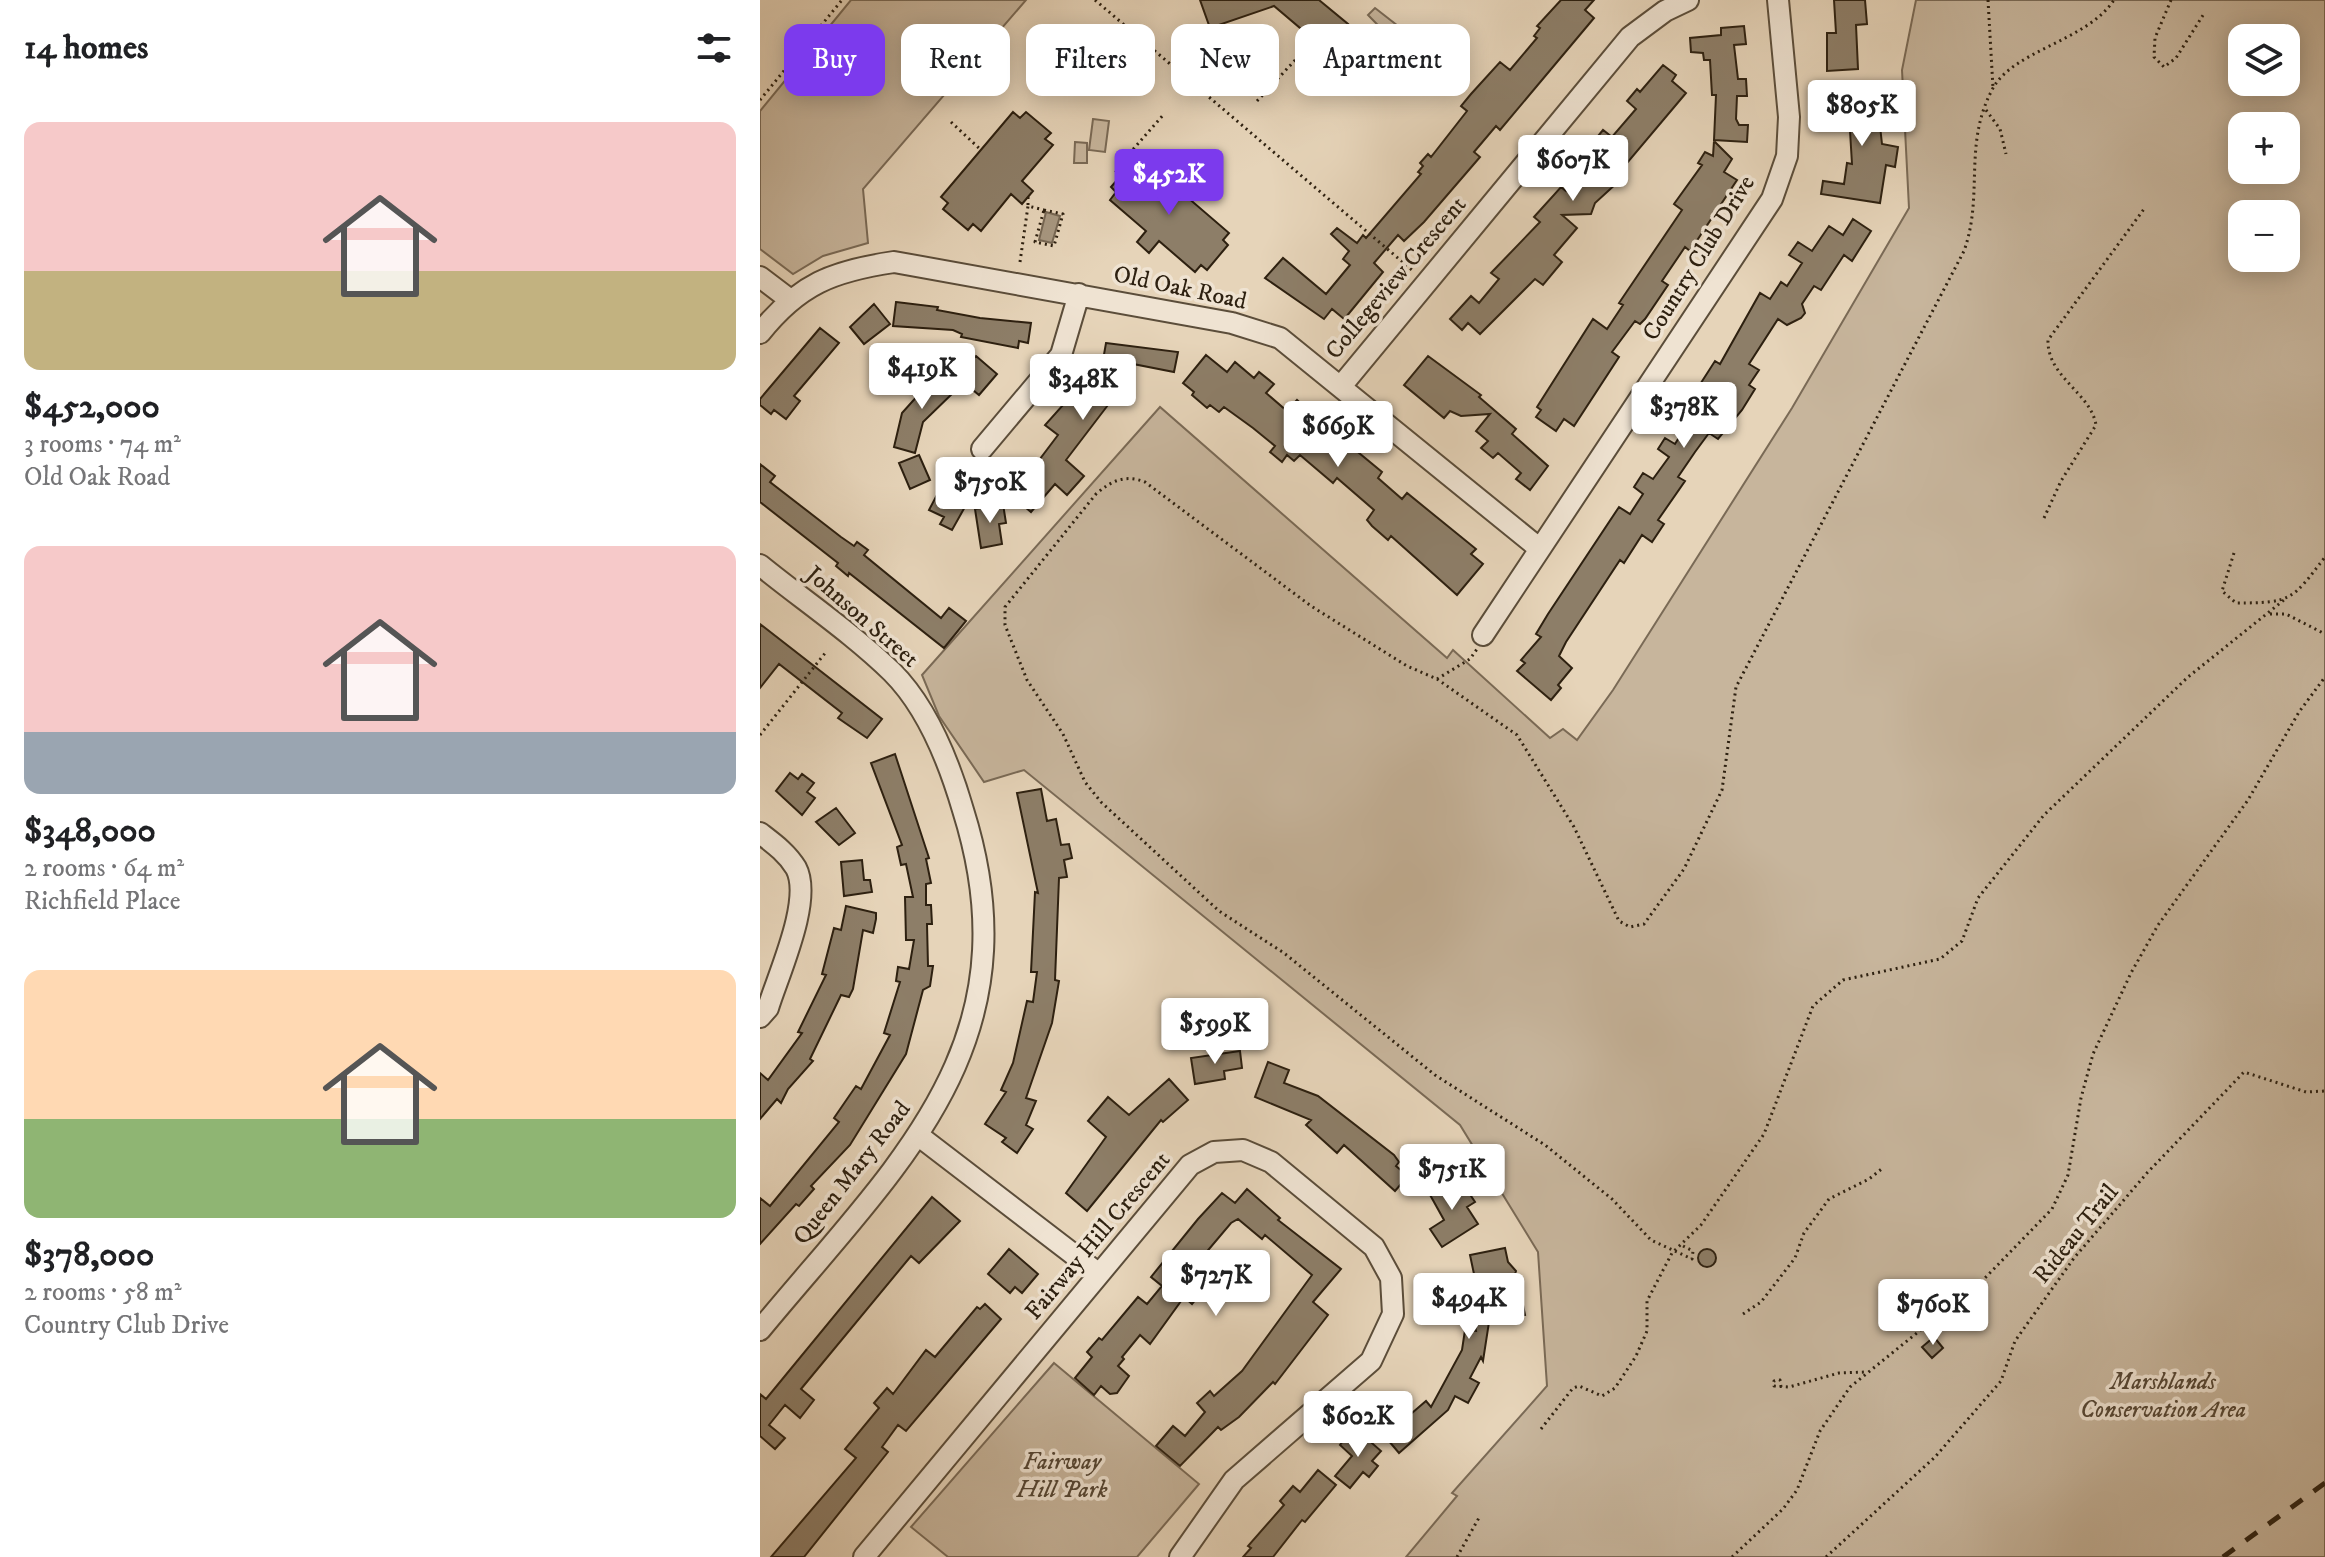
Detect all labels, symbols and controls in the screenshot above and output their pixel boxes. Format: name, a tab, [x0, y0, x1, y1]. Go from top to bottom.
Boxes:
chip: Buy	[784, 24, 885, 96]
chip: Rent	[901, 24, 1010, 96]
chip: Filters	[1026, 24, 1155, 96]
chip: New	[1171, 24, 1279, 96]
chip: Apartment	[1295, 24, 1470, 96]
map controls	[2228, 24, 2300, 272]
button: layers	[2228, 24, 2300, 96]
icon: filters	[692, 26, 736, 70]
text: 14 homes	[24, 27, 148, 69]
pin: $805K	[1806, 80, 1918, 148]
text: $805K	[1826, 89, 1898, 122]
button: +	[2228, 112, 2300, 184]
pin: $607K	[1517, 135, 1629, 203]
text: $607K	[1536, 144, 1610, 177]
pin: $452K	[1113, 149, 1225, 217]
text: $452K	[1133, 158, 1205, 191]
street label: Country Club Drive	[1636, 170, 1762, 346]
icon: home	[308, 174, 452, 318]
street label: Collegeview Crescent	[1319, 190, 1473, 366]
button: −	[2228, 200, 2300, 272]
street label: Old Oak Road	[1111, 259, 1249, 317]
pin: $419K	[866, 343, 978, 411]
text: $419K	[887, 352, 957, 385]
pin: $348K	[1027, 354, 1139, 422]
text: $348K	[1048, 363, 1118, 396]
pin: $378K	[1628, 382, 1740, 450]
text: $452,000	[24, 386, 160, 428]
text: $378K	[1650, 391, 1718, 424]
pin: $669K	[1282, 401, 1394, 469]
text: $669K	[1302, 410, 1374, 443]
text: 3 rooms · 74 m²	[24, 428, 181, 461]
pin: $750K	[934, 457, 1046, 525]
text: Old Oak Road	[24, 461, 170, 494]
text: $750K	[954, 466, 1026, 499]
street label: Johnson Street	[798, 558, 925, 674]
icon: home	[308, 598, 452, 742]
text: $348,000	[24, 810, 156, 852]
text: 2 rooms · 64 m²	[24, 852, 184, 885]
text: Richfield Place	[24, 885, 180, 918]
pin: $599K	[1159, 998, 1271, 1066]
text: $599K	[1179, 1007, 1251, 1040]
icon: home	[308, 1022, 452, 1166]
street label: Queen Mary Road	[787, 1095, 917, 1251]
pin: $751K	[1396, 1144, 1508, 1212]
street label: Fairway Hill Crescent	[1019, 1146, 1177, 1326]
text: $751K	[1418, 1153, 1486, 1186]
street label: Rideau Trail	[2027, 1178, 2126, 1290]
text: $378,000	[24, 1234, 154, 1276]
pin: $727K	[1160, 1250, 1272, 1318]
text: $727K	[1180, 1259, 1252, 1292]
pin: $494K	[1413, 1273, 1525, 1341]
text: 2 rooms · 58 m²	[24, 1276, 182, 1309]
pin: $760K	[1877, 1279, 1989, 1347]
text: $494K	[1431, 1282, 1507, 1315]
text: $760K	[1896, 1288, 1970, 1321]
text: Country Club Drive	[24, 1309, 229, 1342]
park label: Marshlands Conservation Area	[2080, 1367, 2246, 1425]
pin: $602K	[1302, 1391, 1414, 1459]
text: $602K	[1322, 1400, 1394, 1433]
park label: Fairway Hill Park	[1016, 1447, 1107, 1505]

